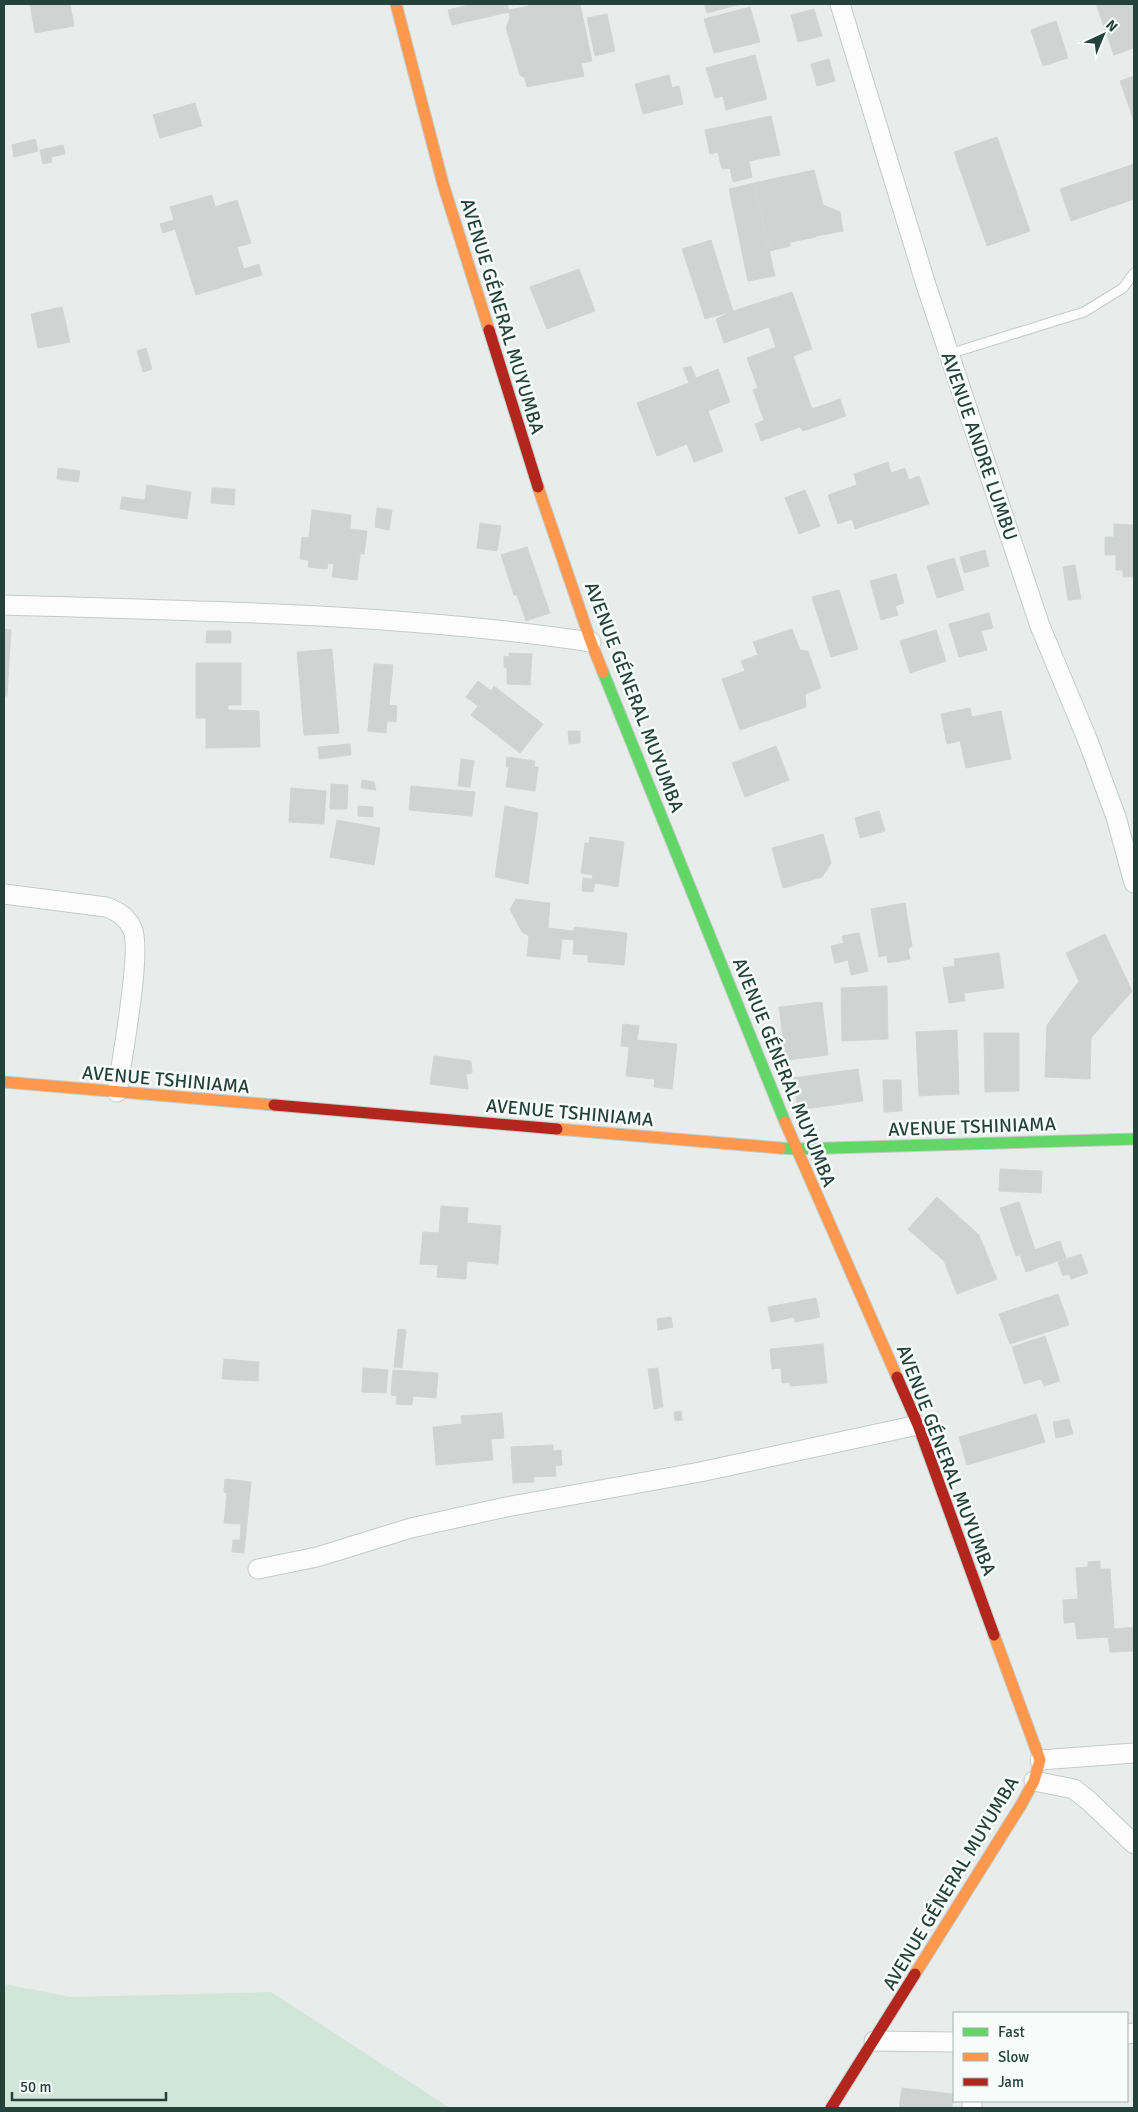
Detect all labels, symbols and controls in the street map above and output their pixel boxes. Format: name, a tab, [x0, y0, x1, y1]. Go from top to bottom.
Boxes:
north arrow	[1078, 10, 1128, 60]
text: N	[1102, 17, 1121, 36]
street label: AVENUE GÉNERAL MUYUMBA	[455, 196, 549, 437]
street label: AVENUE ANDRE LUMBU	[936, 349, 1023, 544]
street label: AVENUE GÉNERAL MUYUMBA	[579, 579, 689, 816]
street label: AVENUE GÉNERAL MUYUMBA	[727, 954, 841, 1191]
street label: AVENUE TSHINIAMA	[81, 1061, 251, 1099]
street label: AVENUE TSHINIAMA	[485, 1094, 655, 1132]
street label: AVENUE TSHINIAMA	[888, 1112, 1057, 1142]
street label: AVENUE GÉNERAL MUYUMBA	[891, 1342, 1001, 1579]
street label: AVENUE GÉNERAL MUYUMBA	[877, 1772, 1024, 1995]
legend	[953, 2012, 1128, 2102]
text: Fast	[998, 2023, 1025, 2041]
text: Slow	[998, 2048, 1029, 2066]
scale bar	[12, 2070, 166, 2102]
text: Jam	[998, 2073, 1024, 2091]
text: 50 m	[20, 2078, 51, 2096]

